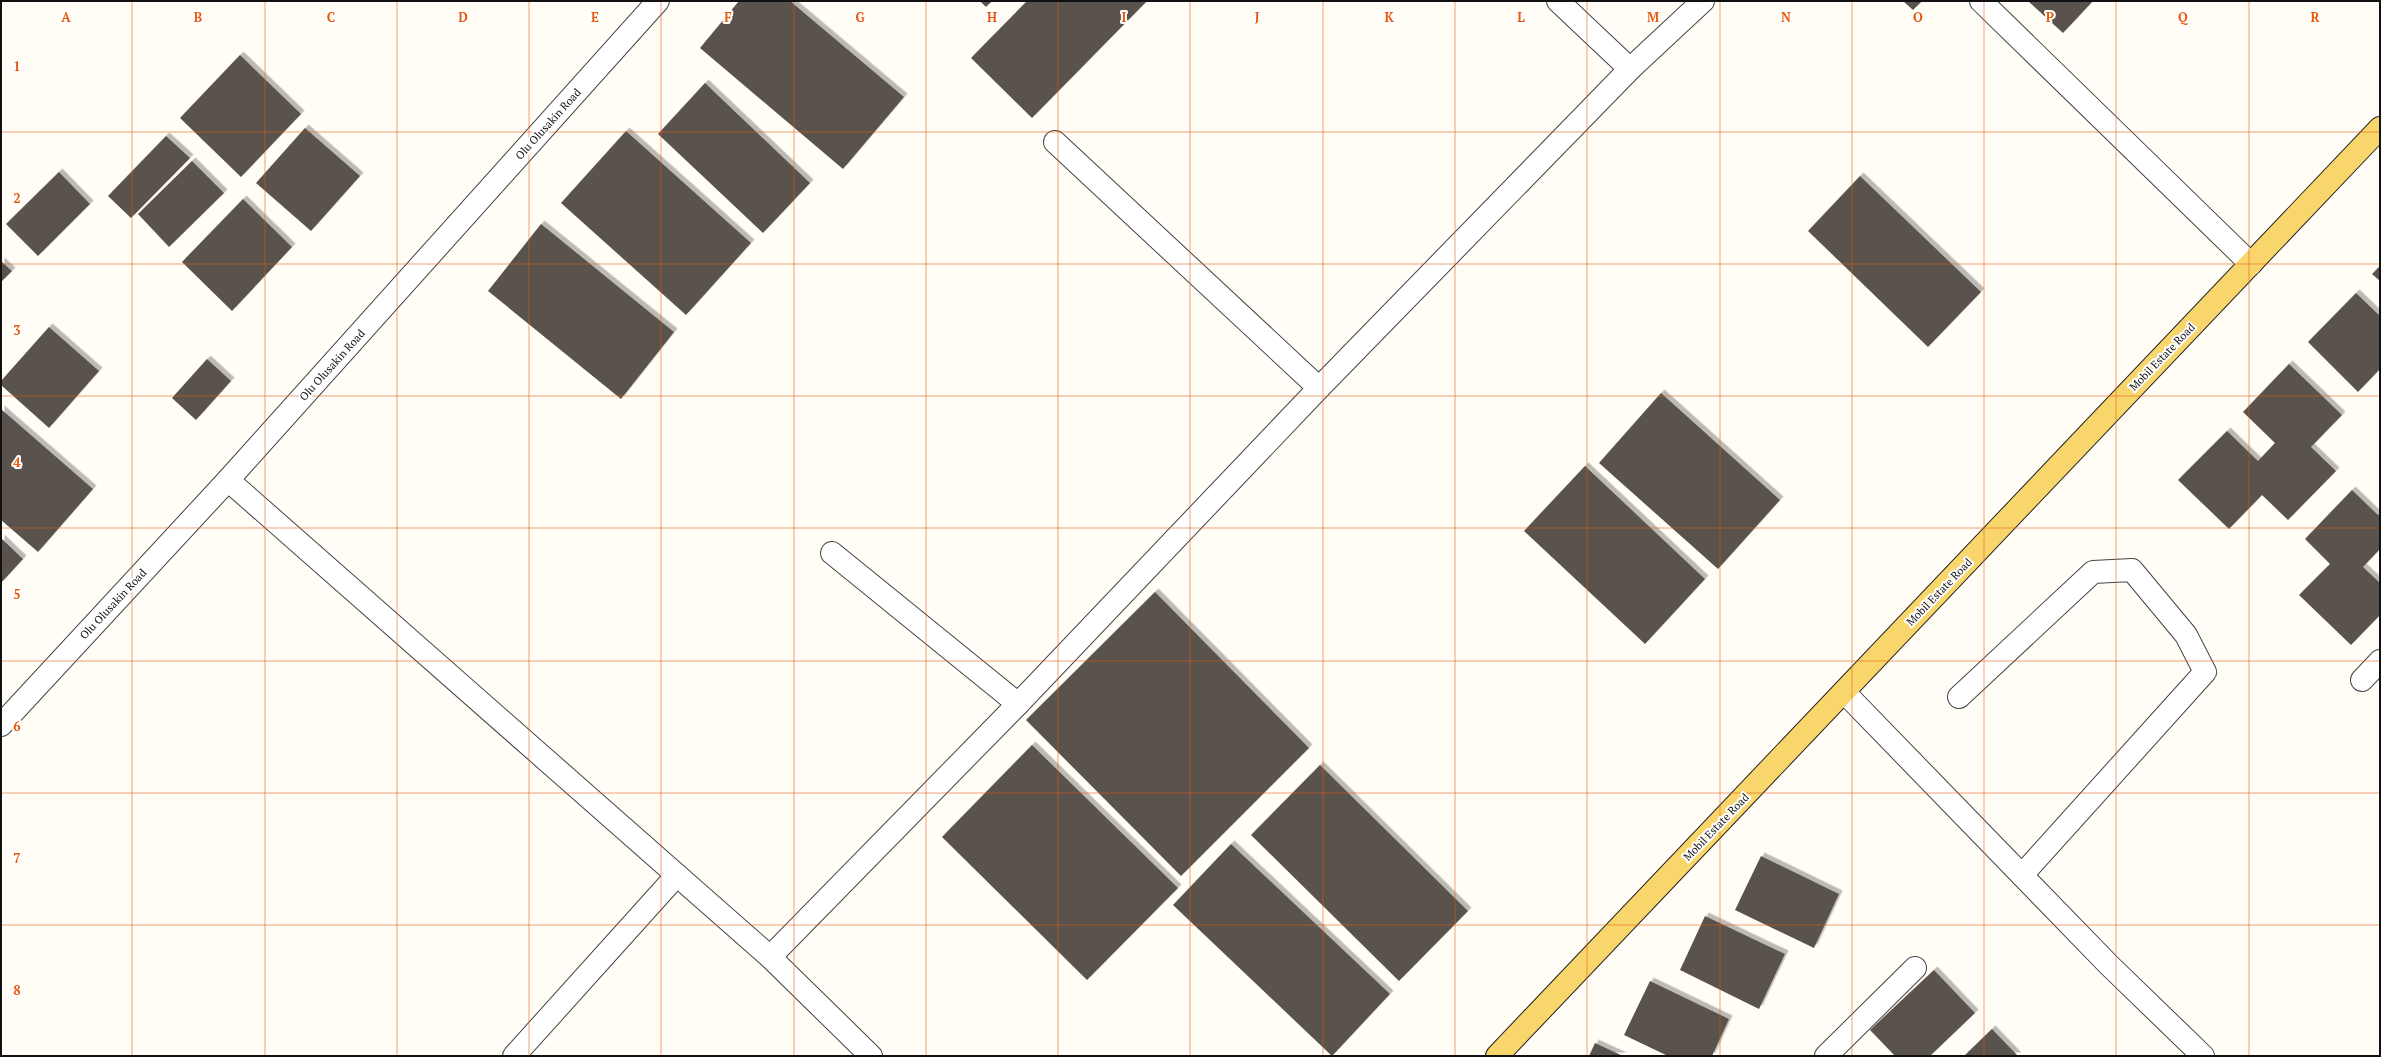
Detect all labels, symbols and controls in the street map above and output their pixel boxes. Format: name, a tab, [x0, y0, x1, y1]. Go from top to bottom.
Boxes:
text: A	[61, 8, 71, 26]
text: B	[194, 8, 202, 26]
text: C	[327, 8, 335, 26]
text: D	[458, 8, 468, 26]
text: E	[591, 8, 599, 26]
text: F	[724, 8, 732, 26]
text: G	[855, 8, 865, 26]
text: H	[987, 8, 997, 26]
text: I	[1122, 8, 1127, 26]
text: J	[1255, 8, 1260, 26]
text: K	[1384, 8, 1394, 26]
text: L	[1517, 8, 1525, 26]
text: M	[1647, 8, 1659, 26]
text: N	[1781, 8, 1791, 26]
text: O	[1913, 8, 1923, 26]
text: P	[2046, 8, 2054, 26]
text: Q	[2178, 8, 2189, 26]
text: R	[2310, 8, 2320, 26]
text: 1	[13, 57, 21, 75]
street label: Olu Olusakin Road	[512, 85, 584, 163]
text: 2	[13, 189, 21, 207]
street label: Mobil Estate Road	[2126, 320, 2198, 394]
text: 3	[13, 321, 21, 339]
street label: Olu Olusakin Road	[296, 326, 368, 404]
text: 4	[13, 453, 21, 471]
street label: Mobil Estate Road	[1903, 555, 1975, 629]
street label: Olu Olusakin Road	[77, 566, 149, 642]
text: 5	[13, 585, 21, 603]
text: 6	[13, 717, 21, 735]
street label: Mobil Estate Road	[1680, 790, 1752, 864]
text: 7	[13, 849, 21, 867]
text: 8	[13, 981, 21, 999]

